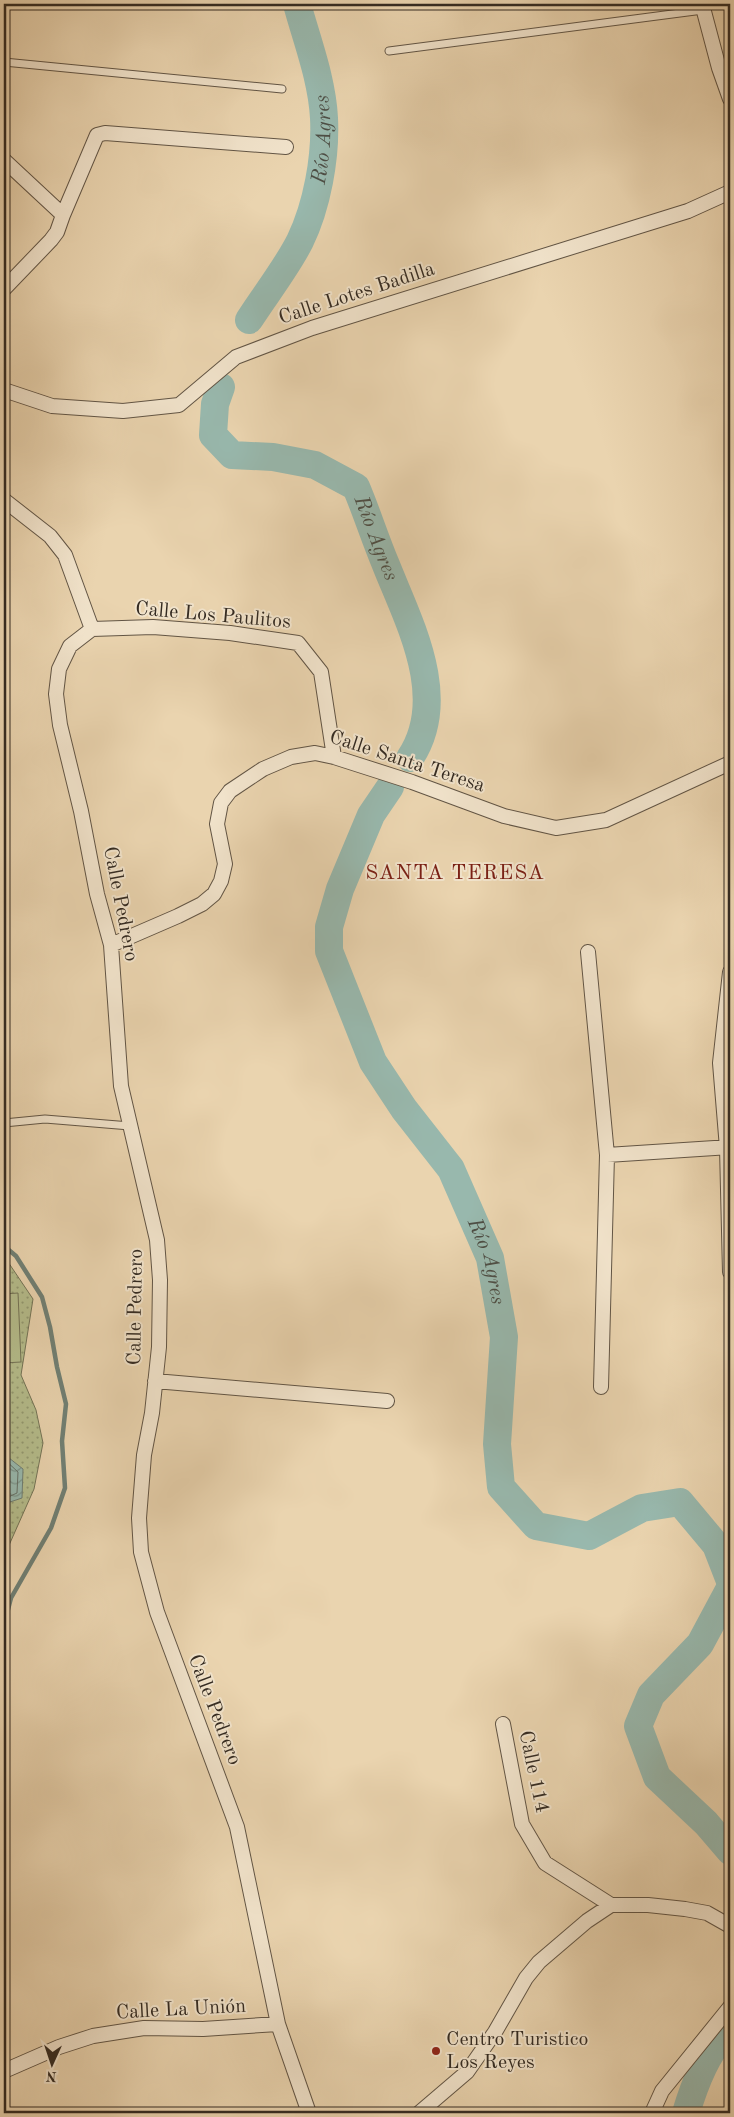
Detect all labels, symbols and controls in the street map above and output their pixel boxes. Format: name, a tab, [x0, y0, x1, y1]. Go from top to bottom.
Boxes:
water label: Río Agres	[308, 93, 335, 187]
street label: Calle Lotes Badilla	[276, 259, 438, 329]
water label: Río Agres	[350, 492, 402, 584]
street label: Calle Los Paulitos	[134, 599, 292, 633]
street label: Calle Santa Teresa	[327, 727, 487, 797]
street label: Calle Pedrero	[99, 845, 141, 963]
district label: SANTA TERESA	[365, 863, 545, 884]
water label: Río Agres	[463, 1214, 509, 1306]
street label: Calle Pedrero	[125, 1249, 147, 1365]
street label: Calle Pedrero	[184, 1652, 244, 1768]
street label: Calle 114	[515, 1729, 551, 1815]
street label: Calle La Unión	[115, 1997, 247, 2023]
place label: Centro Turistico Los Reyes	[446, 2030, 588, 2073]
north arrow	[28, 2040, 78, 2090]
marker: Centro Turistico Los Reyes	[430, 2045, 442, 2057]
text: N	[45, 2069, 57, 2083]

